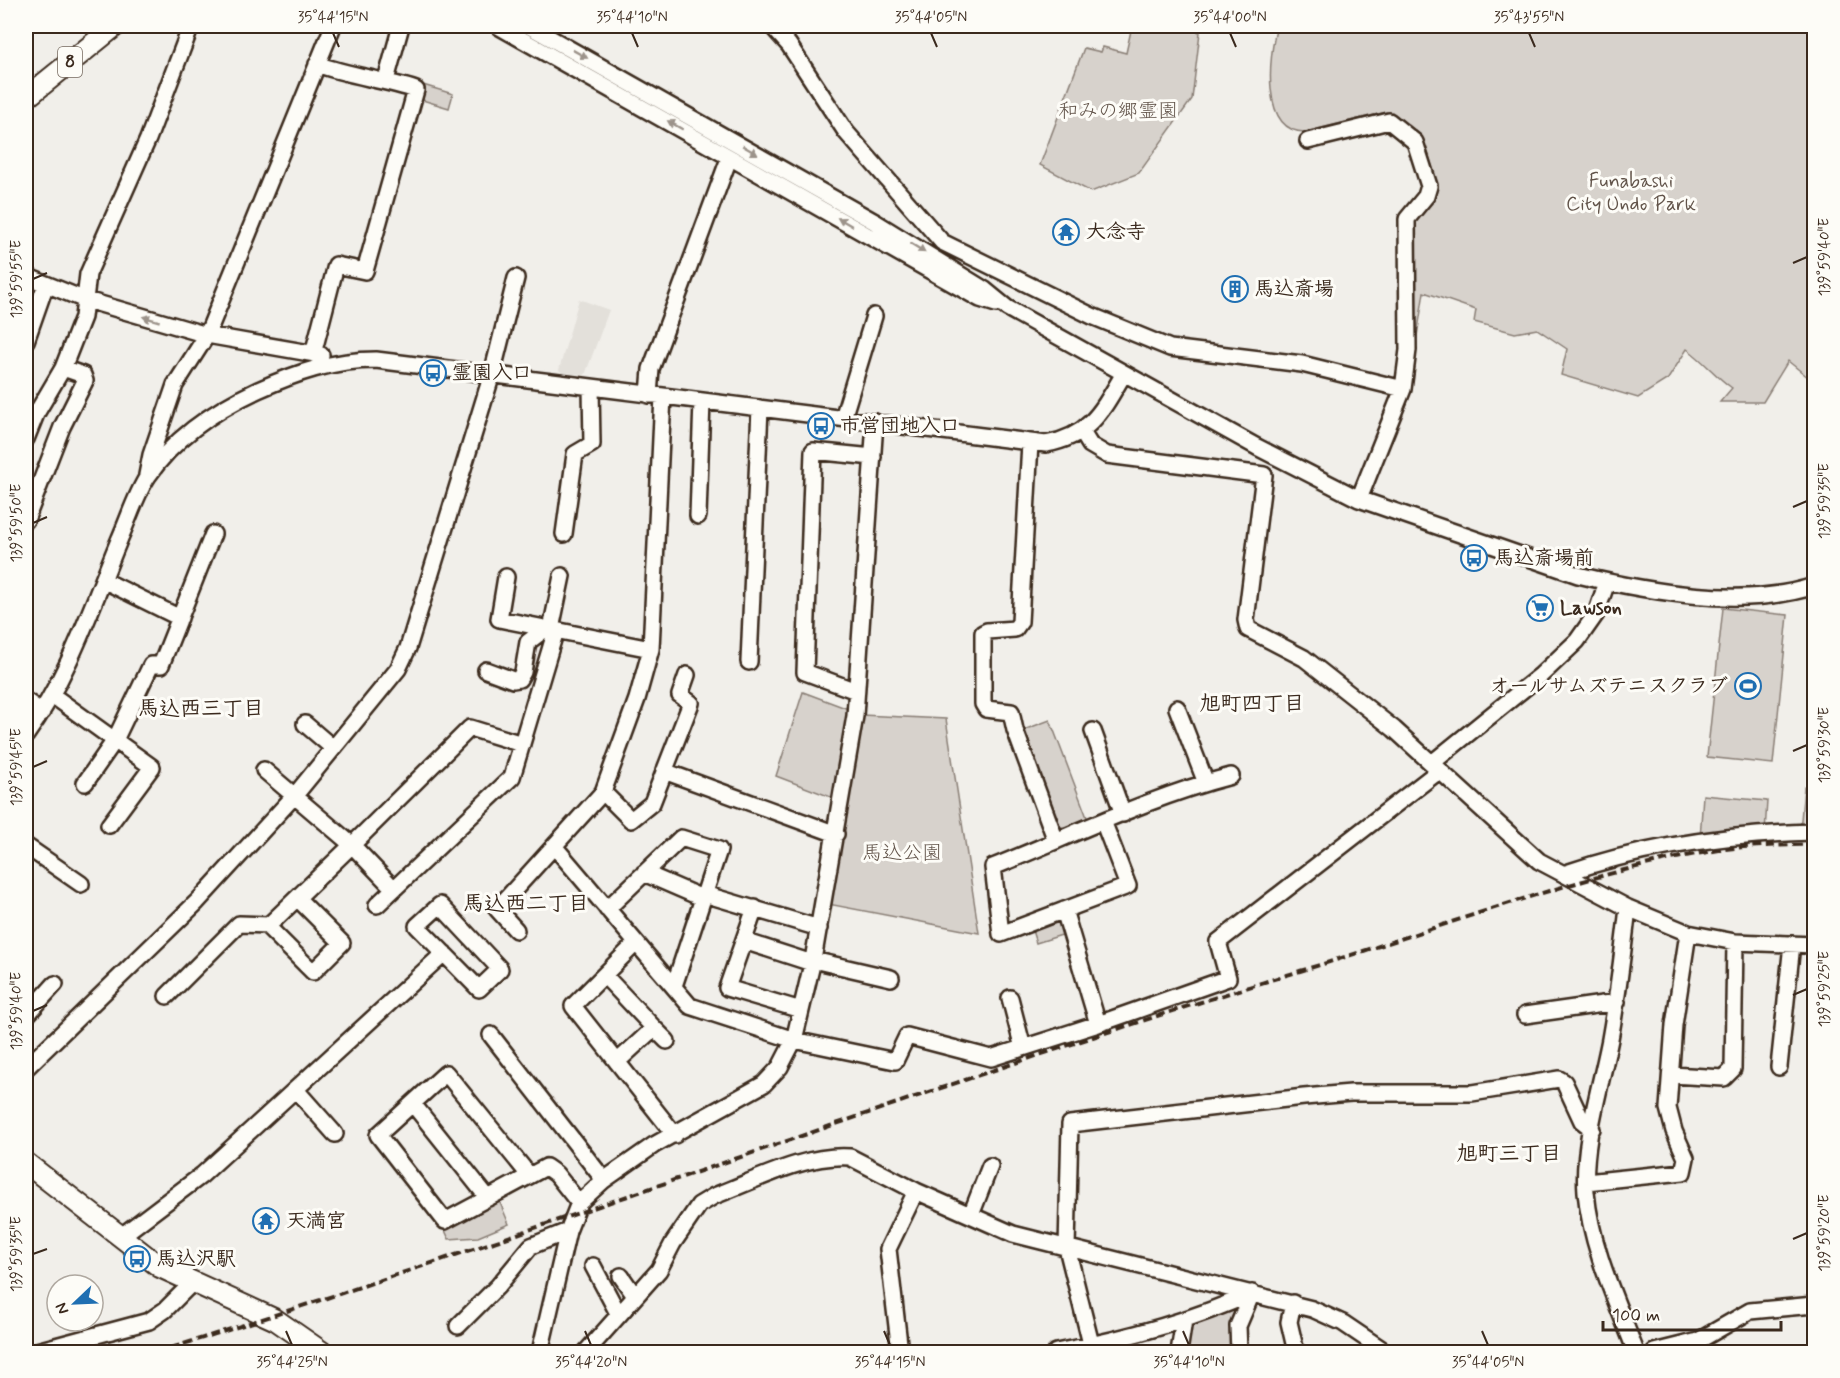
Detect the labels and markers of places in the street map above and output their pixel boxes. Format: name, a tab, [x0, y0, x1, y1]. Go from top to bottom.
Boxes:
temple icon: 大念寺	[1051, 217, 1081, 247]
place label: 大念寺	[1086, 219, 1146, 246]
building icon: 馬込斎場	[1220, 274, 1250, 304]
place label: 馬込斎場	[1254, 276, 1334, 303]
bus stop icon: 霊園入口	[418, 358, 448, 388]
place label: 霊園入口	[452, 360, 532, 387]
bus stop icon: 市営団地入口	[806, 411, 836, 441]
place label: 市営団地入口	[840, 413, 960, 440]
bus stop icon: 馬込斎場前	[1459, 543, 1489, 573]
place label: 馬込斎場前	[1494, 545, 1594, 572]
supermarket icon: Lawson	[1525, 593, 1555, 623]
place label: Lawson	[1560, 595, 1622, 622]
sports icon: オールサムズテニスクラブ	[1733, 671, 1763, 701]
place label: オールサムズテニスクラブ	[1489, 673, 1728, 700]
temple icon: 天満宮	[251, 1206, 281, 1236]
place label: 天満宮	[286, 1208, 346, 1235]
bus stop icon: 馬込沢駅	[122, 1244, 152, 1274]
place label: 馬込沢駅	[156, 1246, 236, 1273]

